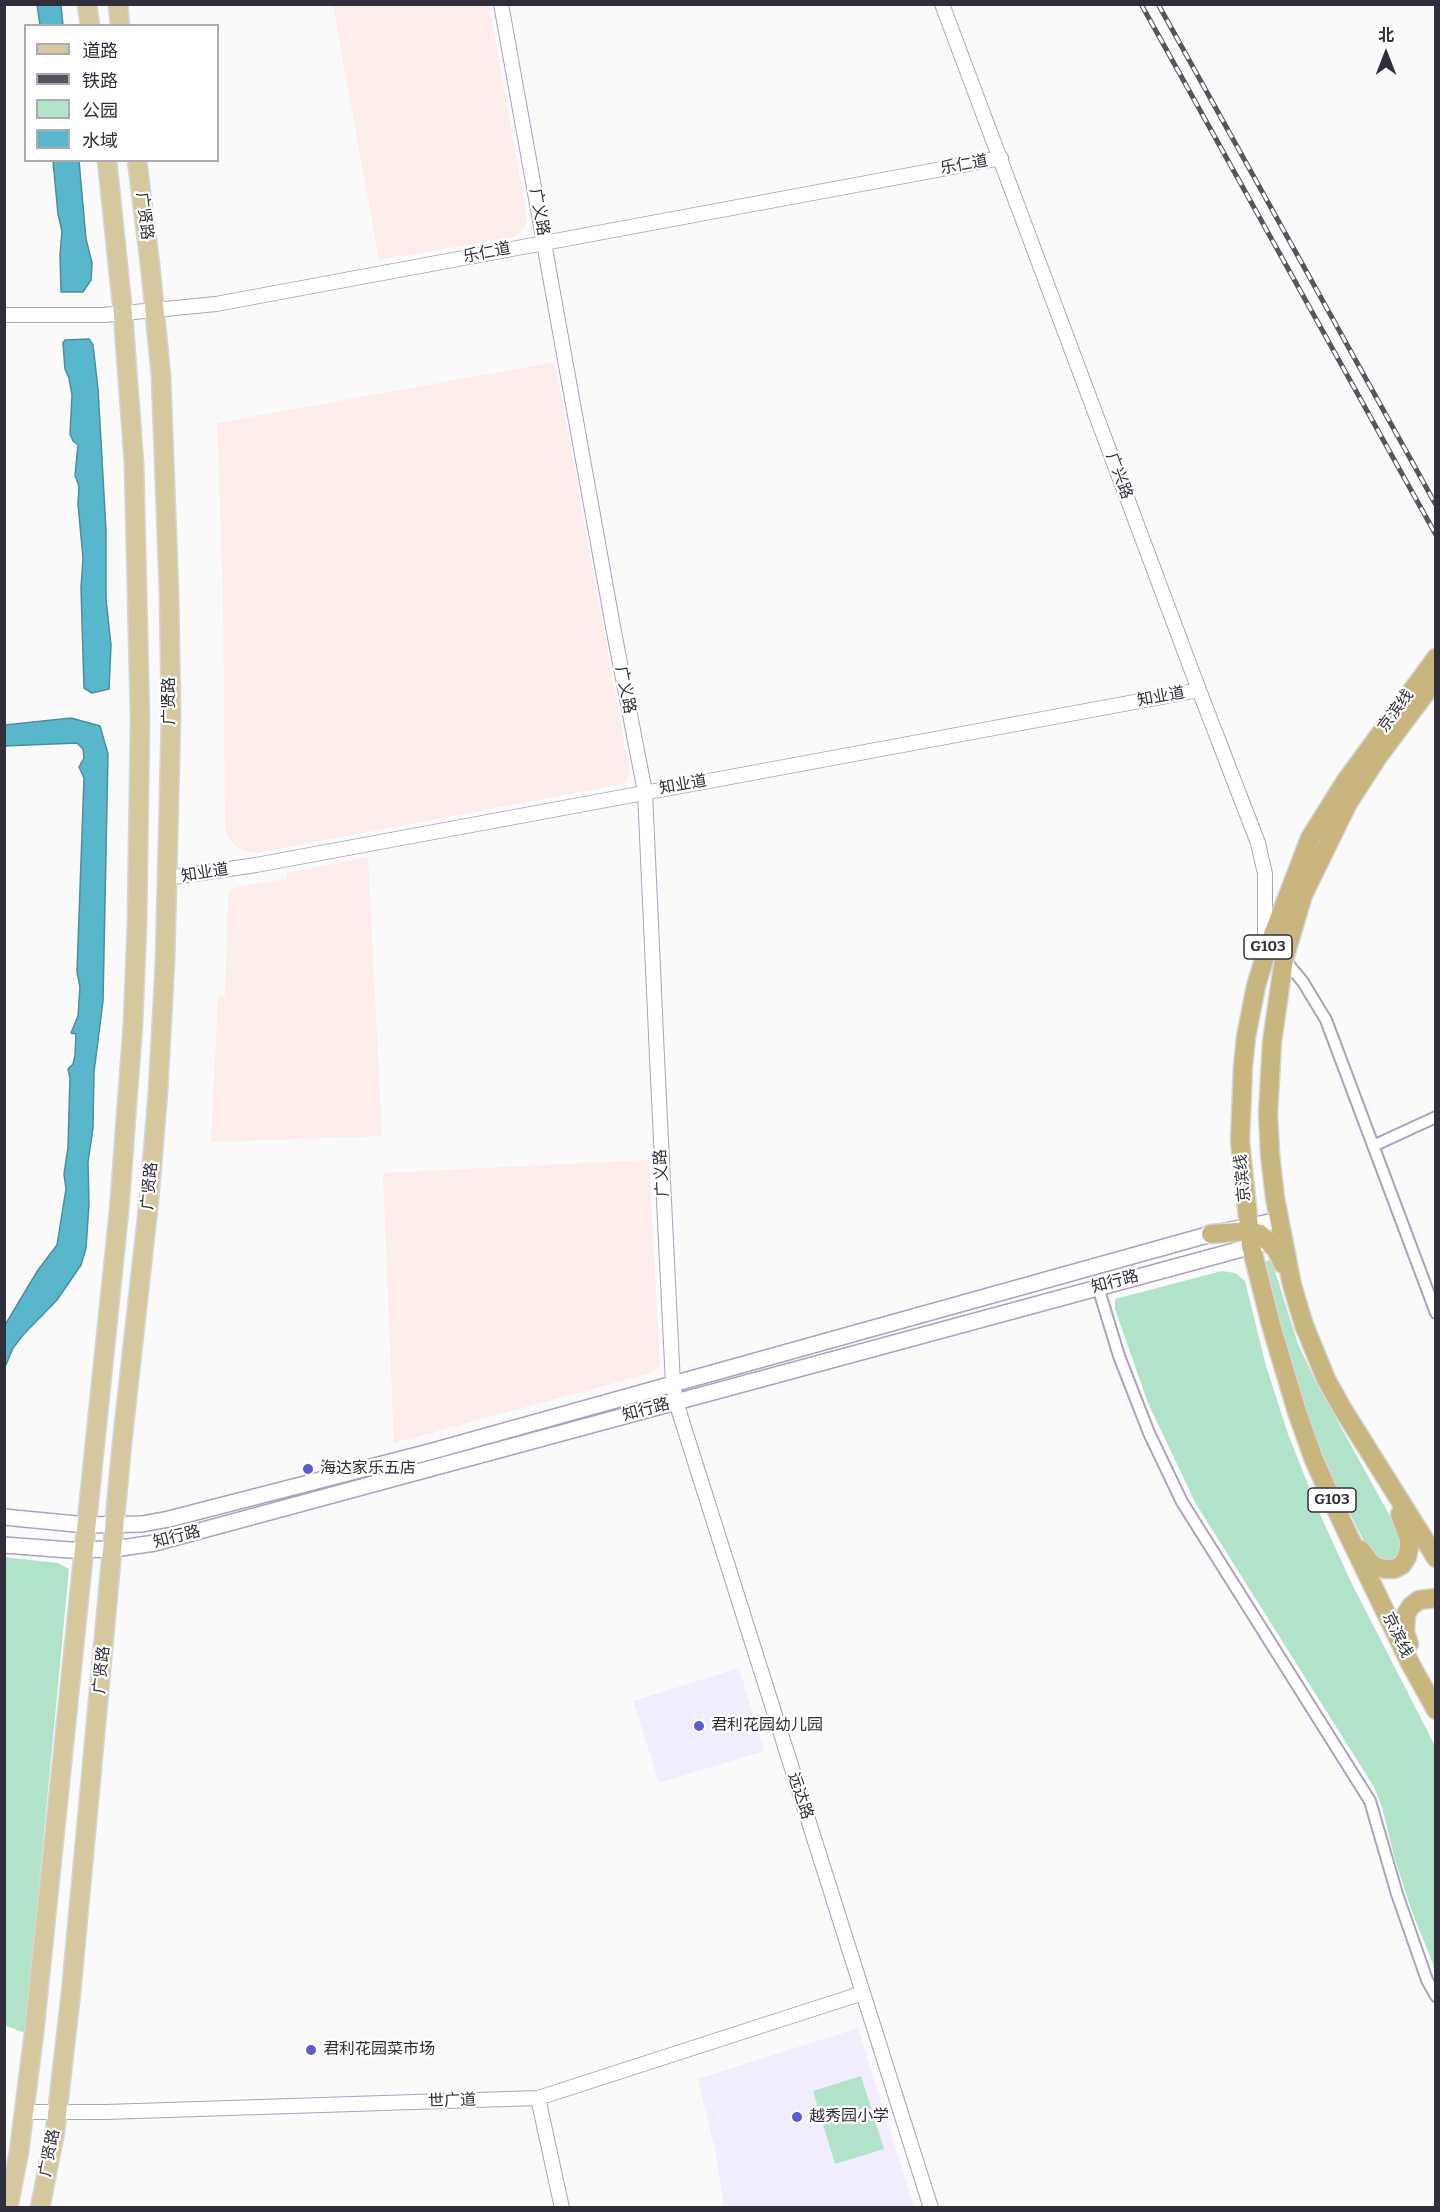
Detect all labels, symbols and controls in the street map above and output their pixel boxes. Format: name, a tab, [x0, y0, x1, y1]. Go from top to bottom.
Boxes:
legend	[24, 24, 219, 162]
north arrow	[1356, 24, 1416, 84]
text: 北	[1378, 26, 1394, 45]
text: 道路	[82, 40, 118, 62]
text: 铁路	[82, 70, 118, 92]
text: 公园	[82, 100, 118, 122]
text: 水域	[82, 130, 118, 152]
street label: 乐仁道	[939, 151, 989, 179]
street label: 广义路	[525, 187, 553, 237]
street label: 广贤路	[132, 191, 156, 241]
street label: 乐仁道	[462, 239, 512, 267]
street label: 广兴路	[1102, 450, 1136, 502]
street label: 广义路	[611, 665, 639, 715]
street label: 广贤路	[160, 677, 180, 725]
street label: 知业道	[1136, 683, 1186, 711]
street label: 京滨线	[1374, 686, 1418, 736]
street label: 知业道	[658, 771, 708, 799]
street label: 知业道	[180, 860, 230, 886]
road number: G103	[1244, 935, 1292, 959]
street label: 广义路	[651, 1149, 673, 1197]
street label: 京滨线	[1231, 1153, 1255, 1203]
street label: 广贤路	[138, 1161, 162, 1211]
street label: 知行路	[1089, 1267, 1141, 1297]
street label: 知行路	[620, 1395, 672, 1425]
place label: 海达家乐五店	[320, 1459, 416, 1479]
marker: 海达家乐五店	[301, 1462, 315, 1476]
road number: G103	[1308, 1488, 1356, 1512]
street label: 知行路	[151, 1522, 203, 1552]
street label: 京滨线	[1378, 1609, 1416, 1661]
street label: 广贤路	[90, 1645, 114, 1695]
place label: 君利花园幼儿园	[711, 1716, 823, 1736]
marker: 君利花园幼儿园	[692, 1719, 706, 1733]
street label: 远达路	[783, 1770, 817, 1822]
place label: 君利花园菜市场	[323, 2040, 435, 2060]
marker: 君利花园菜市场	[304, 2043, 318, 2057]
street label: 世广道	[428, 2091, 476, 2111]
place label: 越秀园小学	[809, 2107, 889, 2127]
marker: 越秀园小学	[790, 2110, 804, 2124]
street label: 广贤路	[36, 2128, 64, 2178]

